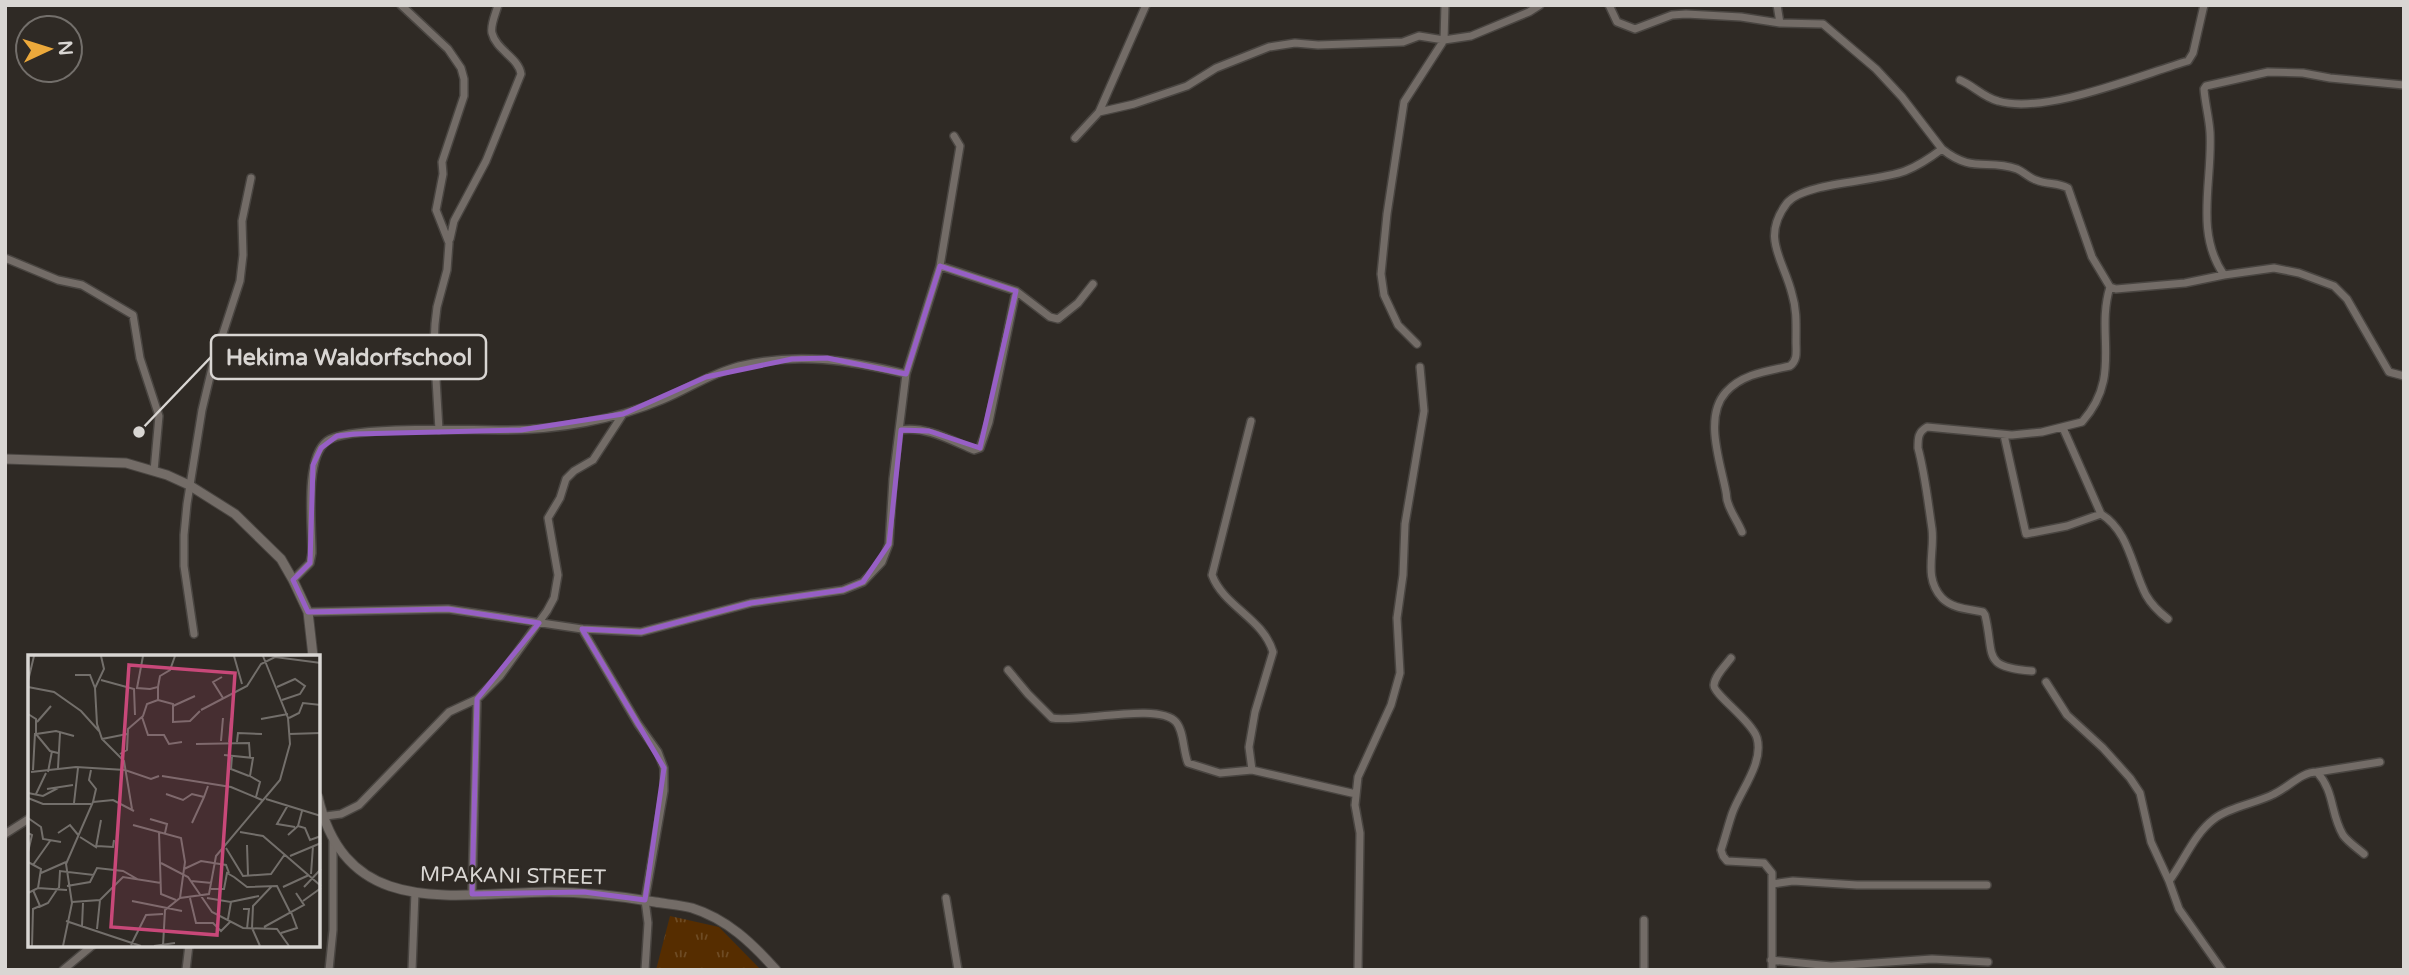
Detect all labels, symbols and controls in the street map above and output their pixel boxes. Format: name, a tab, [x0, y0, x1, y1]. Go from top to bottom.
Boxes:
north arrow	[14, 14, 84, 84]
text: N	[53, 40, 76, 56]
callout: Hekima Waldorfschool	[211, 335, 486, 379]
text: Hekima Waldorfschool	[226, 344, 472, 372]
inset map	[28, 655, 320, 947]
street label: MPAKANI STREET	[420, 862, 607, 890]

